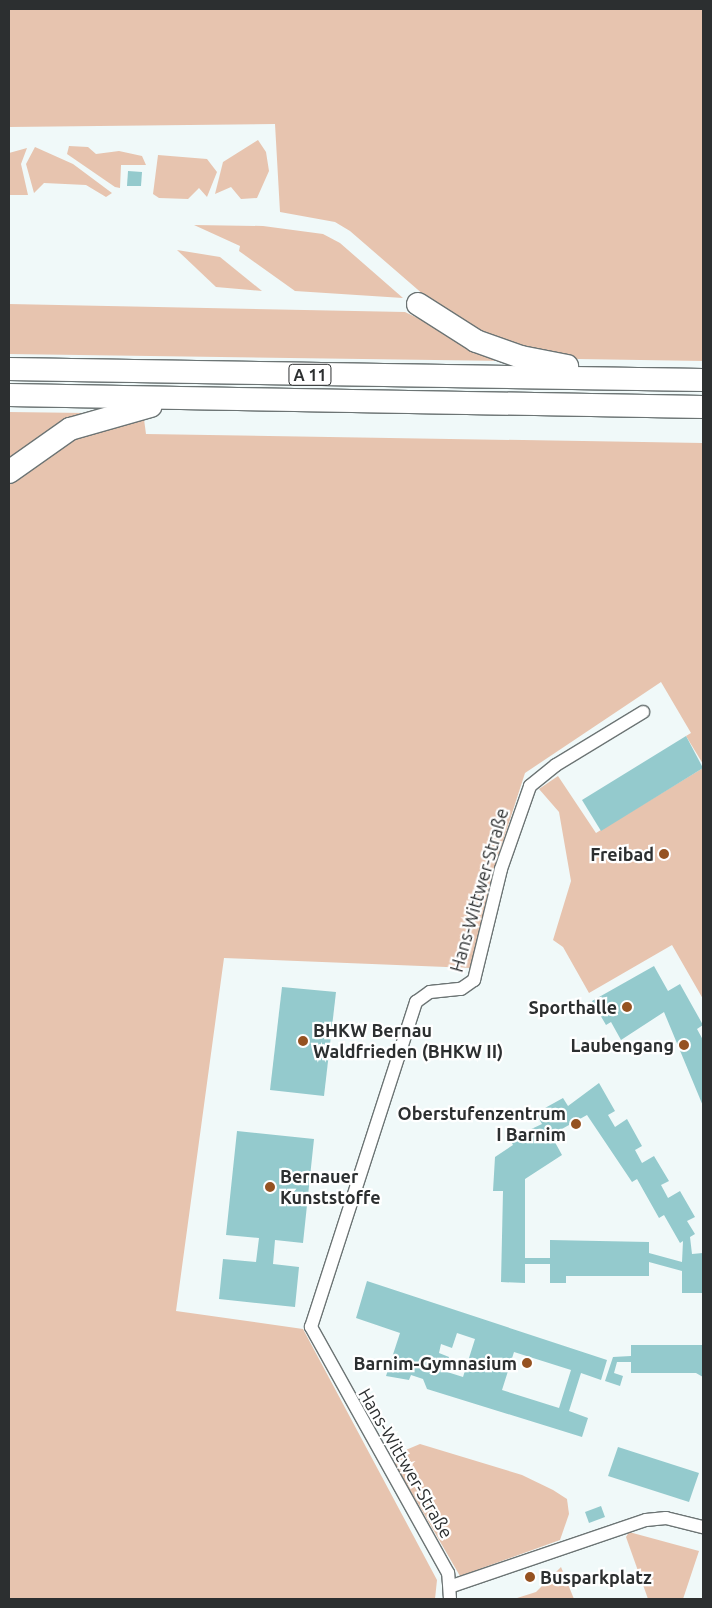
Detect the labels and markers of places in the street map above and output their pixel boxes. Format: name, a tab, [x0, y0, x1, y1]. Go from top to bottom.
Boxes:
place label: Freibad	[590, 843, 654, 865]
marker: Freibad	[658, 848, 670, 860]
place label: Sporthalle	[528, 996, 617, 1018]
marker: Sporthalle	[621, 1001, 633, 1013]
place label: BHKW Bernau Waldfrieden (BHKW II)	[313, 1020, 503, 1062]
place label: Laubengang	[570, 1034, 674, 1056]
marker: BHKW Bernau Waldfrieden (BHKW II)	[297, 1035, 309, 1047]
marker: Laubengang	[678, 1039, 690, 1051]
place label: Oberstufenzentrum I Barnim	[398, 1103, 566, 1146]
marker: Oberstufenzentrum I Barnim	[570, 1118, 582, 1130]
place label: Bernauer Kunststoffe	[280, 1166, 381, 1208]
marker: Bernauer Kunststoffe	[264, 1181, 276, 1193]
place label: Barnim-Gymnasium	[353, 1352, 517, 1374]
marker: Barnim-Gymnasium	[521, 1357, 533, 1369]
place label: Busparkplatz	[540, 1566, 652, 1588]
marker: Busparkplatz	[524, 1571, 536, 1583]

